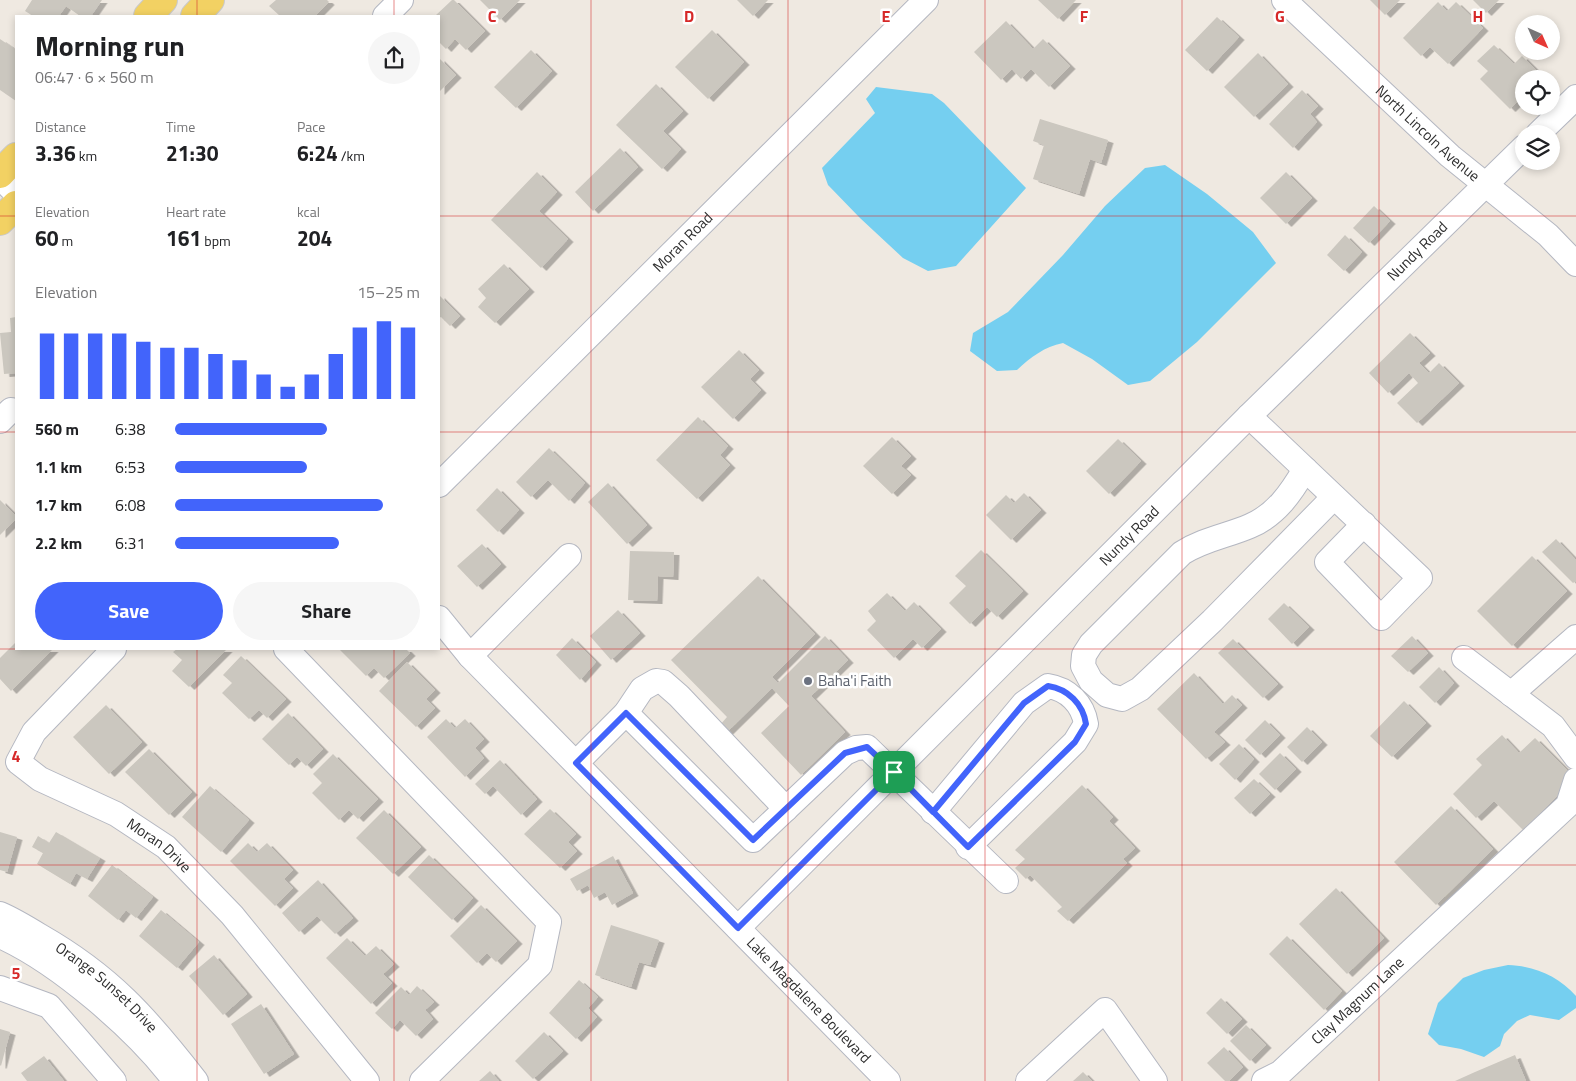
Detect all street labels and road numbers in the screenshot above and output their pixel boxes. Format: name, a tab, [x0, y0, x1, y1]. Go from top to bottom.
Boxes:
street label: North Lincoln Avenue	[1370, 79, 1485, 187]
street label: Moran Road	[647, 207, 718, 277]
street label: Nundy Road	[1381, 216, 1453, 286]
street label: Nundy Road	[1094, 500, 1164, 571]
street label: Moran Drive	[122, 812, 197, 878]
street label: Lake Magdalene Boulevard	[741, 931, 877, 1068]
street label: Orange Sunset Drive	[51, 936, 163, 1037]
street label: Clay Magnum Lane	[1306, 951, 1409, 1050]

